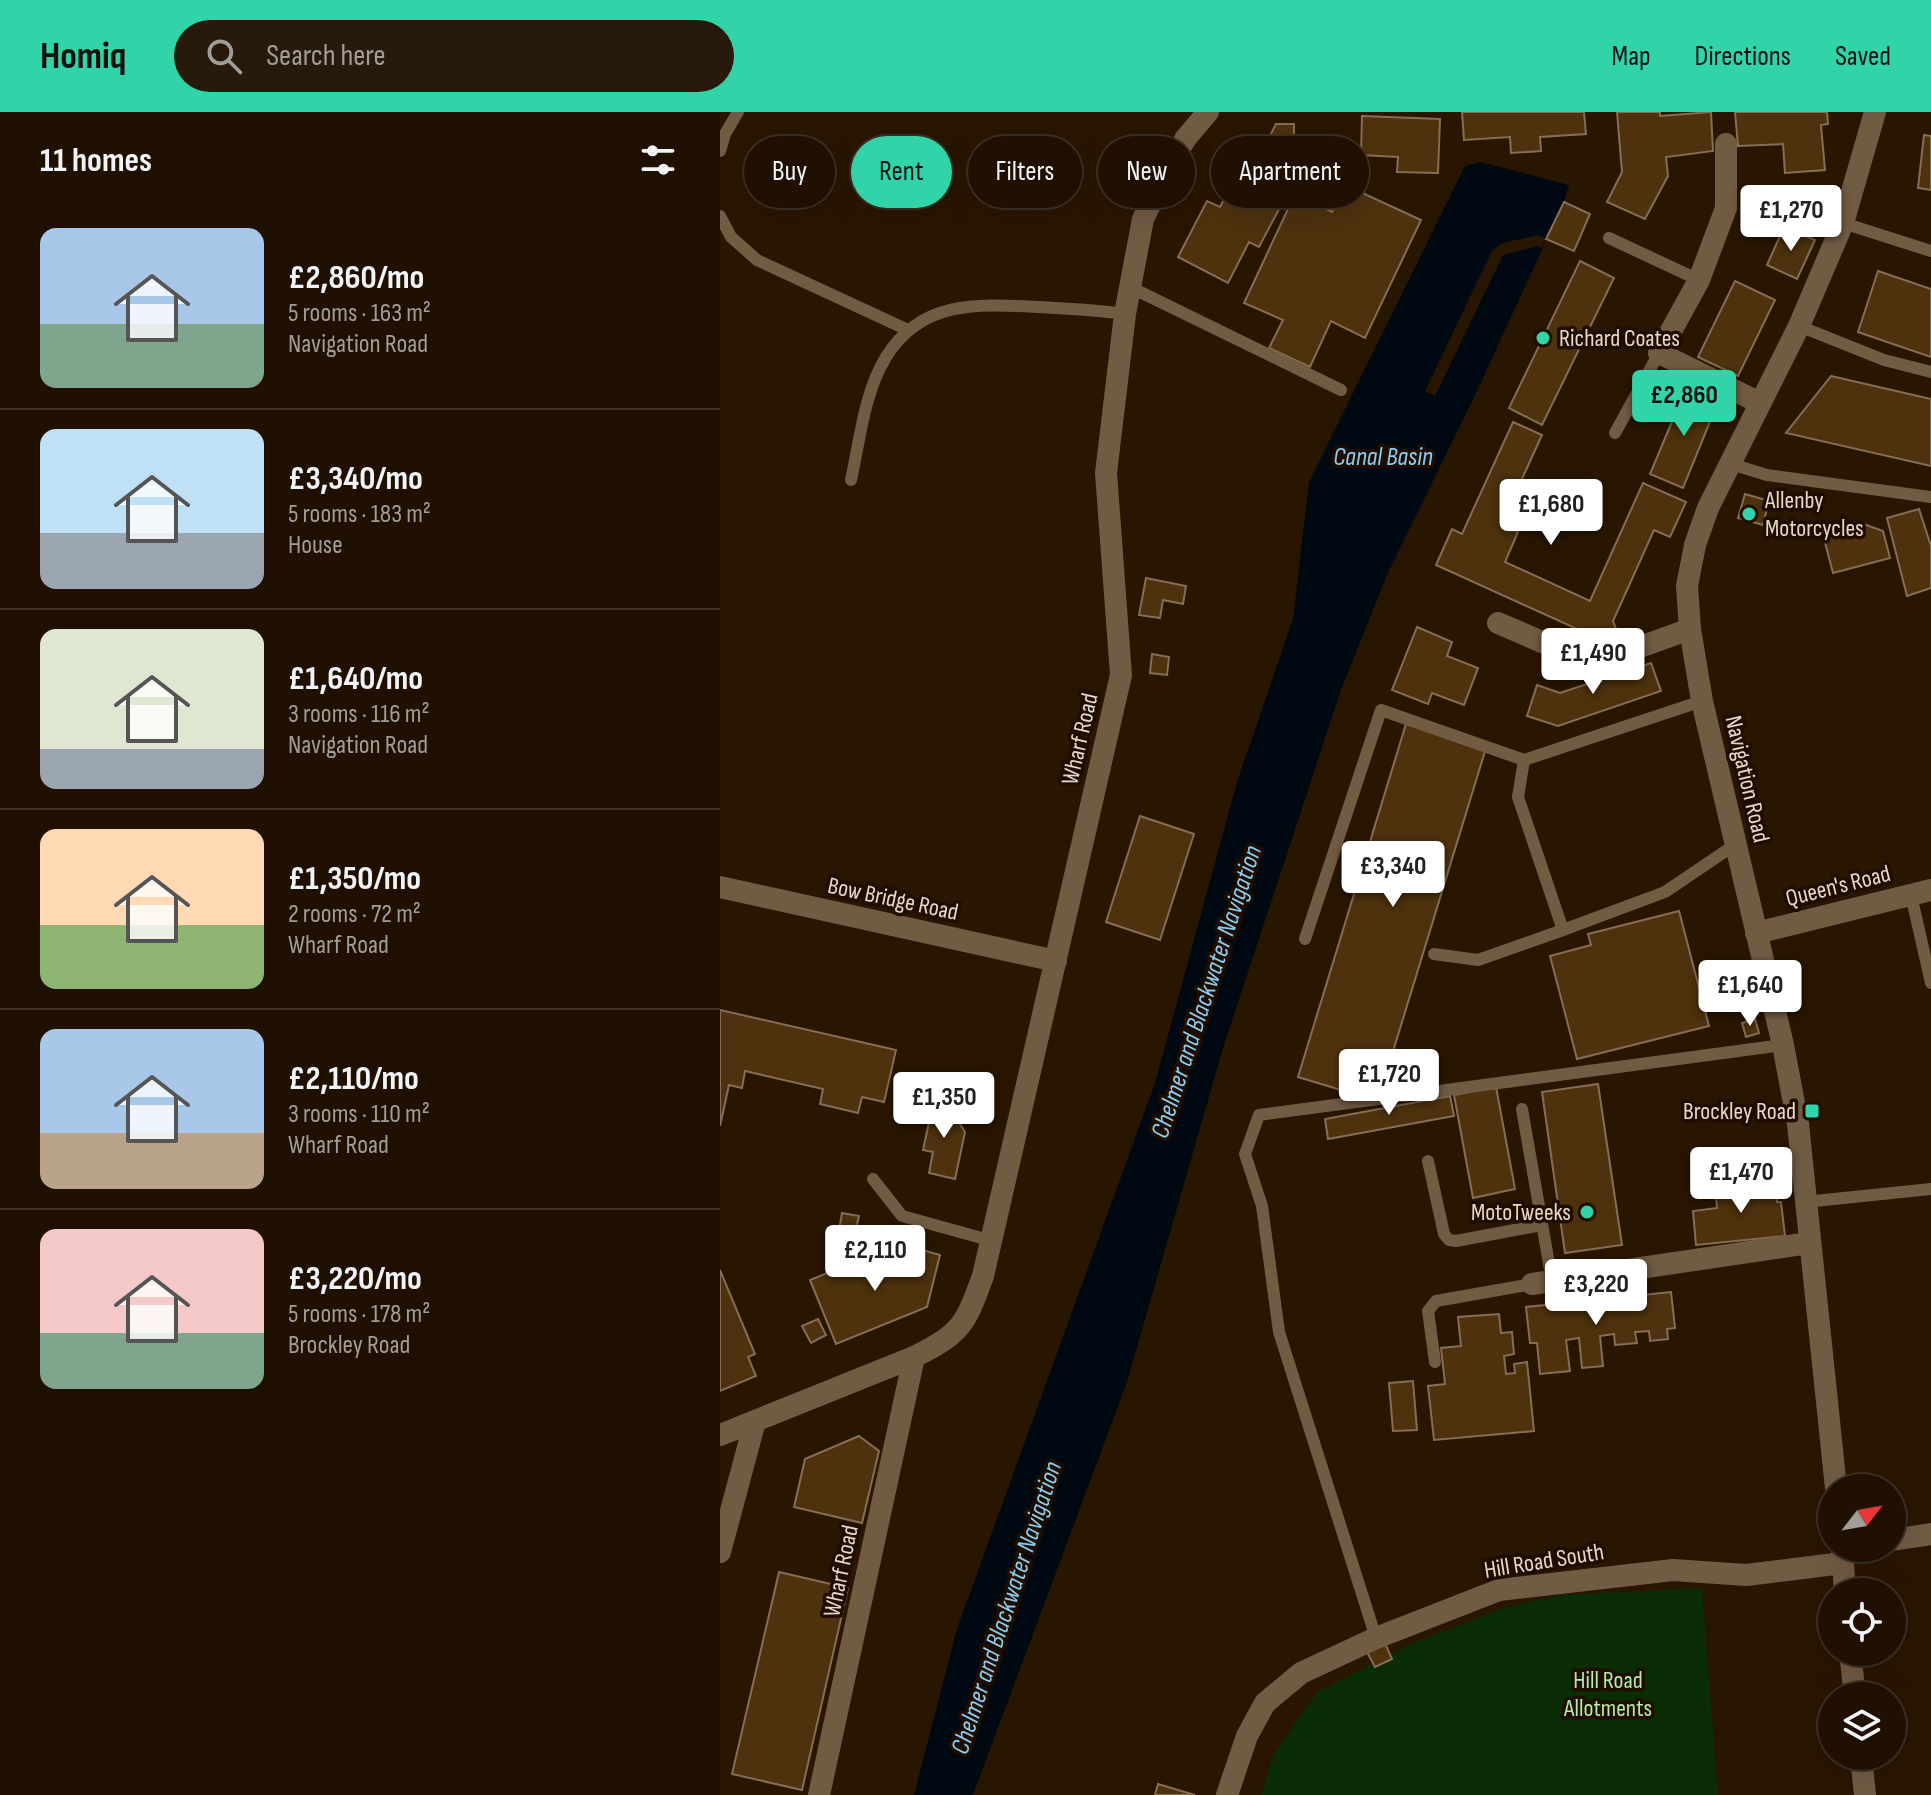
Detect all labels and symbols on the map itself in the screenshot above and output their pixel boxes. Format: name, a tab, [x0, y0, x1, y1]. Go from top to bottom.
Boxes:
pin: £1,270	[1726, 185, 1856, 253]
place label: Richard Coates	[1559, 324, 1680, 353]
marker: Richard Coates	[1534, 329, 1552, 347]
pin: £2,860	[1619, 370, 1749, 438]
water label: Canal Basin	[1333, 442, 1433, 473]
pin: £1,680	[1486, 479, 1616, 547]
place label: Allenby Motorcycles	[1764, 486, 1864, 543]
marker: Allenby Motorcycles	[1740, 505, 1758, 523]
pin: £1,490	[1528, 628, 1658, 696]
street label: Wharf Road	[1055, 690, 1105, 788]
street label: Navigation Road	[1718, 713, 1776, 845]
pin: £3,340	[1328, 841, 1458, 909]
water label: Chelmer and Blackwater Navigation	[1145, 842, 1269, 1142]
street label: Queen's Road	[1783, 859, 1893, 913]
street label: Bow Bridge Road	[825, 871, 961, 927]
pin: £1,640	[1685, 960, 1815, 1028]
pin: £1,720	[1324, 1049, 1454, 1117]
pin: £1,350	[879, 1072, 1009, 1140]
place label: Brockley Road	[1683, 1097, 1796, 1126]
marker: Brockley Road	[1803, 1102, 1821, 1120]
pin: £1,470	[1676, 1147, 1806, 1215]
place label: MotoTweeks	[1471, 1198, 1571, 1227]
marker: MotoTweeks	[1578, 1203, 1596, 1221]
pin: £2,110	[810, 1225, 940, 1293]
pin: £3,220	[1531, 1259, 1661, 1327]
water label: Chelmer and Blackwater Navigation	[945, 1458, 1069, 1758]
north arrow	[1818, 1474, 1906, 1562]
street label: Wharf Road	[817, 1522, 865, 1620]
street label: Hill Road South	[1482, 1537, 1606, 1585]
park label: Hill Road Allotments	[1563, 1666, 1652, 1723]

